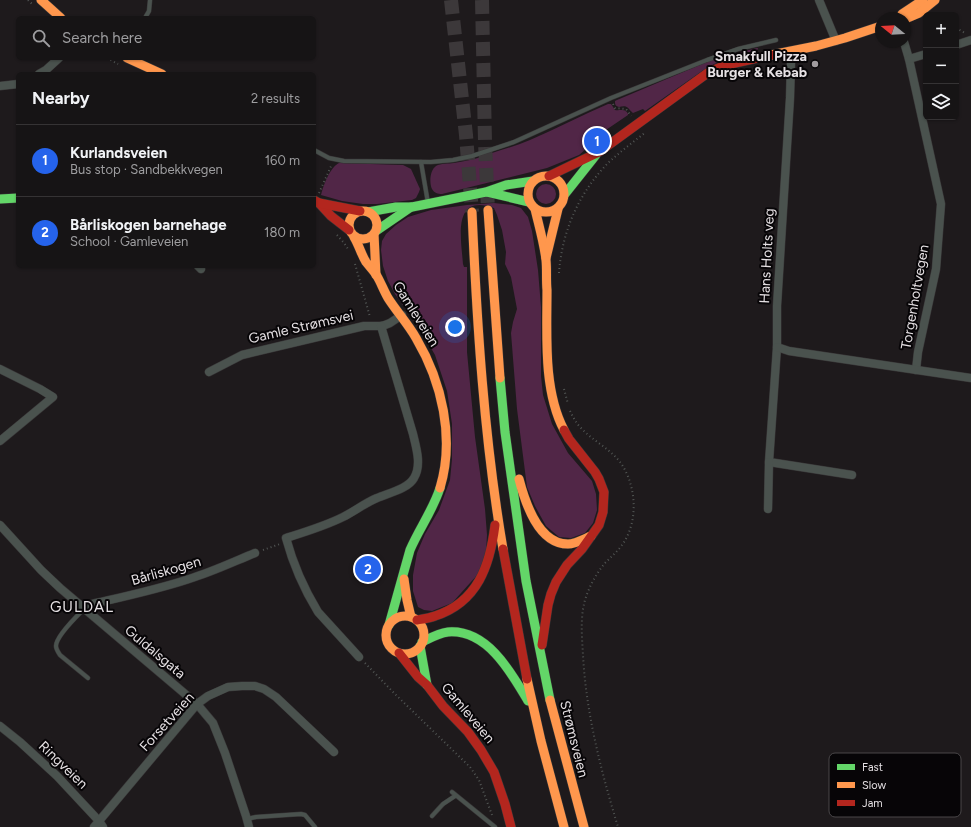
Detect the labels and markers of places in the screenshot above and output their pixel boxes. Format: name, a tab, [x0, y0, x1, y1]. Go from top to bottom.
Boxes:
place label: Smakfull Pizza Burger & Kebab	[707, 48, 807, 81]
marker: Smakfull Pizza Burger & Kebab	[810, 59, 820, 69]
pin: 1	[584, 126, 610, 156]
pin: 2	[355, 554, 381, 584]

